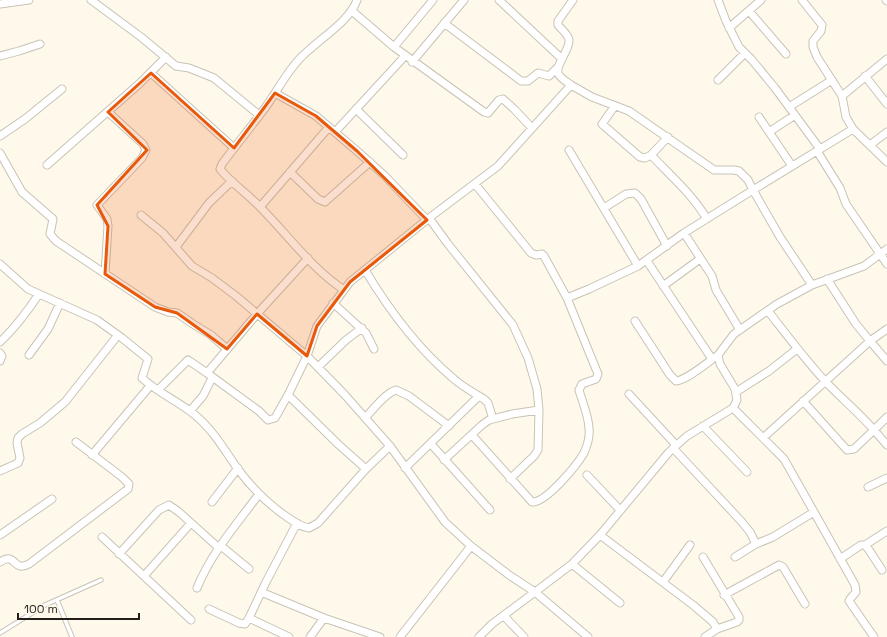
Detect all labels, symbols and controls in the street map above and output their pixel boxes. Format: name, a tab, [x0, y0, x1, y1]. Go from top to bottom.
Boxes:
scale bar	[18, 595, 139, 621]
text: 100 m	[24, 601, 58, 617]

